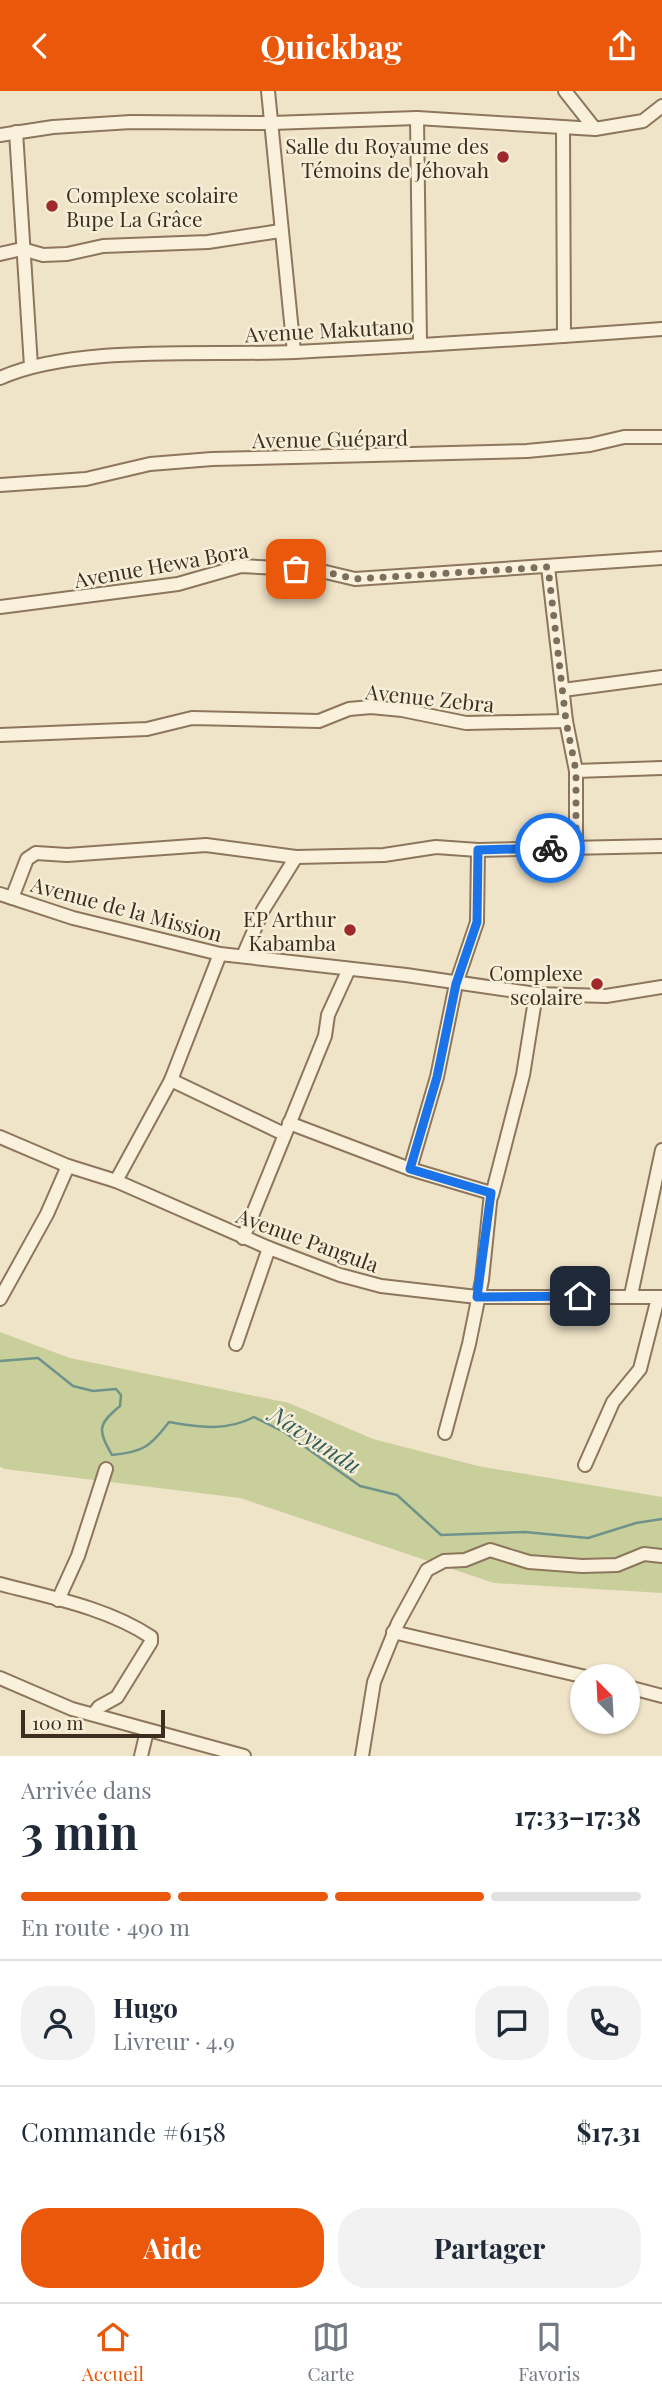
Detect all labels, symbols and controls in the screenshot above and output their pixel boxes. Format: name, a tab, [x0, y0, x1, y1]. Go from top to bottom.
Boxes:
text: Quickbag	[260, 24, 402, 67]
icon: back	[21, 27, 59, 65]
icon: share	[603, 27, 641, 65]
place label: Salle du Royaume des Témoins de Jéhovah	[285, 131, 490, 183]
marker: Salle du Royaume des Témoins de Jéhovah	[495, 149, 511, 165]
place label: Complexe scolaire Bupe La Grâce	[66, 180, 238, 232]
marker: Complexe scolaire Bupe La Grâce	[44, 198, 60, 214]
street label: Avenue Makutano	[243, 311, 414, 347]
street label: Avenue Guépard	[251, 423, 408, 453]
street label: Avenue Hewa Bora	[71, 535, 251, 593]
pin	[266, 539, 326, 599]
icon: bag	[277, 550, 315, 588]
street label: Avenue Zebra	[363, 676, 496, 718]
courier	[515, 813, 585, 883]
icon: bike	[531, 829, 569, 867]
street label: Avenue de la Mission	[27, 869, 226, 947]
place label: EP Arthur Kabamba	[243, 904, 337, 956]
marker: EP Arthur Kabamba	[342, 922, 358, 938]
place label: Complexe scolaire	[489, 958, 583, 1010]
marker: Complexe scolaire	[589, 976, 605, 992]
street label: Avenue Pangula	[232, 1200, 383, 1278]
pin	[550, 1266, 610, 1326]
icon: home	[561, 1277, 599, 1315]
water label: Navyundu	[262, 1397, 368, 1480]
north arrow	[570, 1664, 640, 1734]
map controls	[570, 1664, 640, 1734]
scale bar	[21, 1707, 164, 1739]
text: 100 m	[32, 1709, 83, 1735]
text: Arrivée dans	[21, 1774, 152, 1805]
text: 17:33–17:38	[514, 1798, 641, 1833]
text: 3 min	[21, 1800, 138, 1862]
text: En route · 490 m	[21, 1911, 190, 1942]
button: person	[21, 1986, 95, 2060]
button: chat	[475, 1986, 549, 2060]
button: phone	[567, 1986, 641, 2060]
text: Hugo	[113, 1990, 178, 2025]
text: Livreur · 4.9	[113, 2025, 235, 2056]
text: Commande #6158	[21, 2114, 226, 2149]
text: $17.31	[576, 2114, 641, 2149]
button: Aide	[21, 2208, 324, 2288]
button: Partager	[338, 2208, 641, 2288]
tab: Accueil	[82, 2318, 144, 2386]
tab: Carte	[307, 2318, 355, 2386]
tab: Favoris	[518, 2318, 580, 2386]

